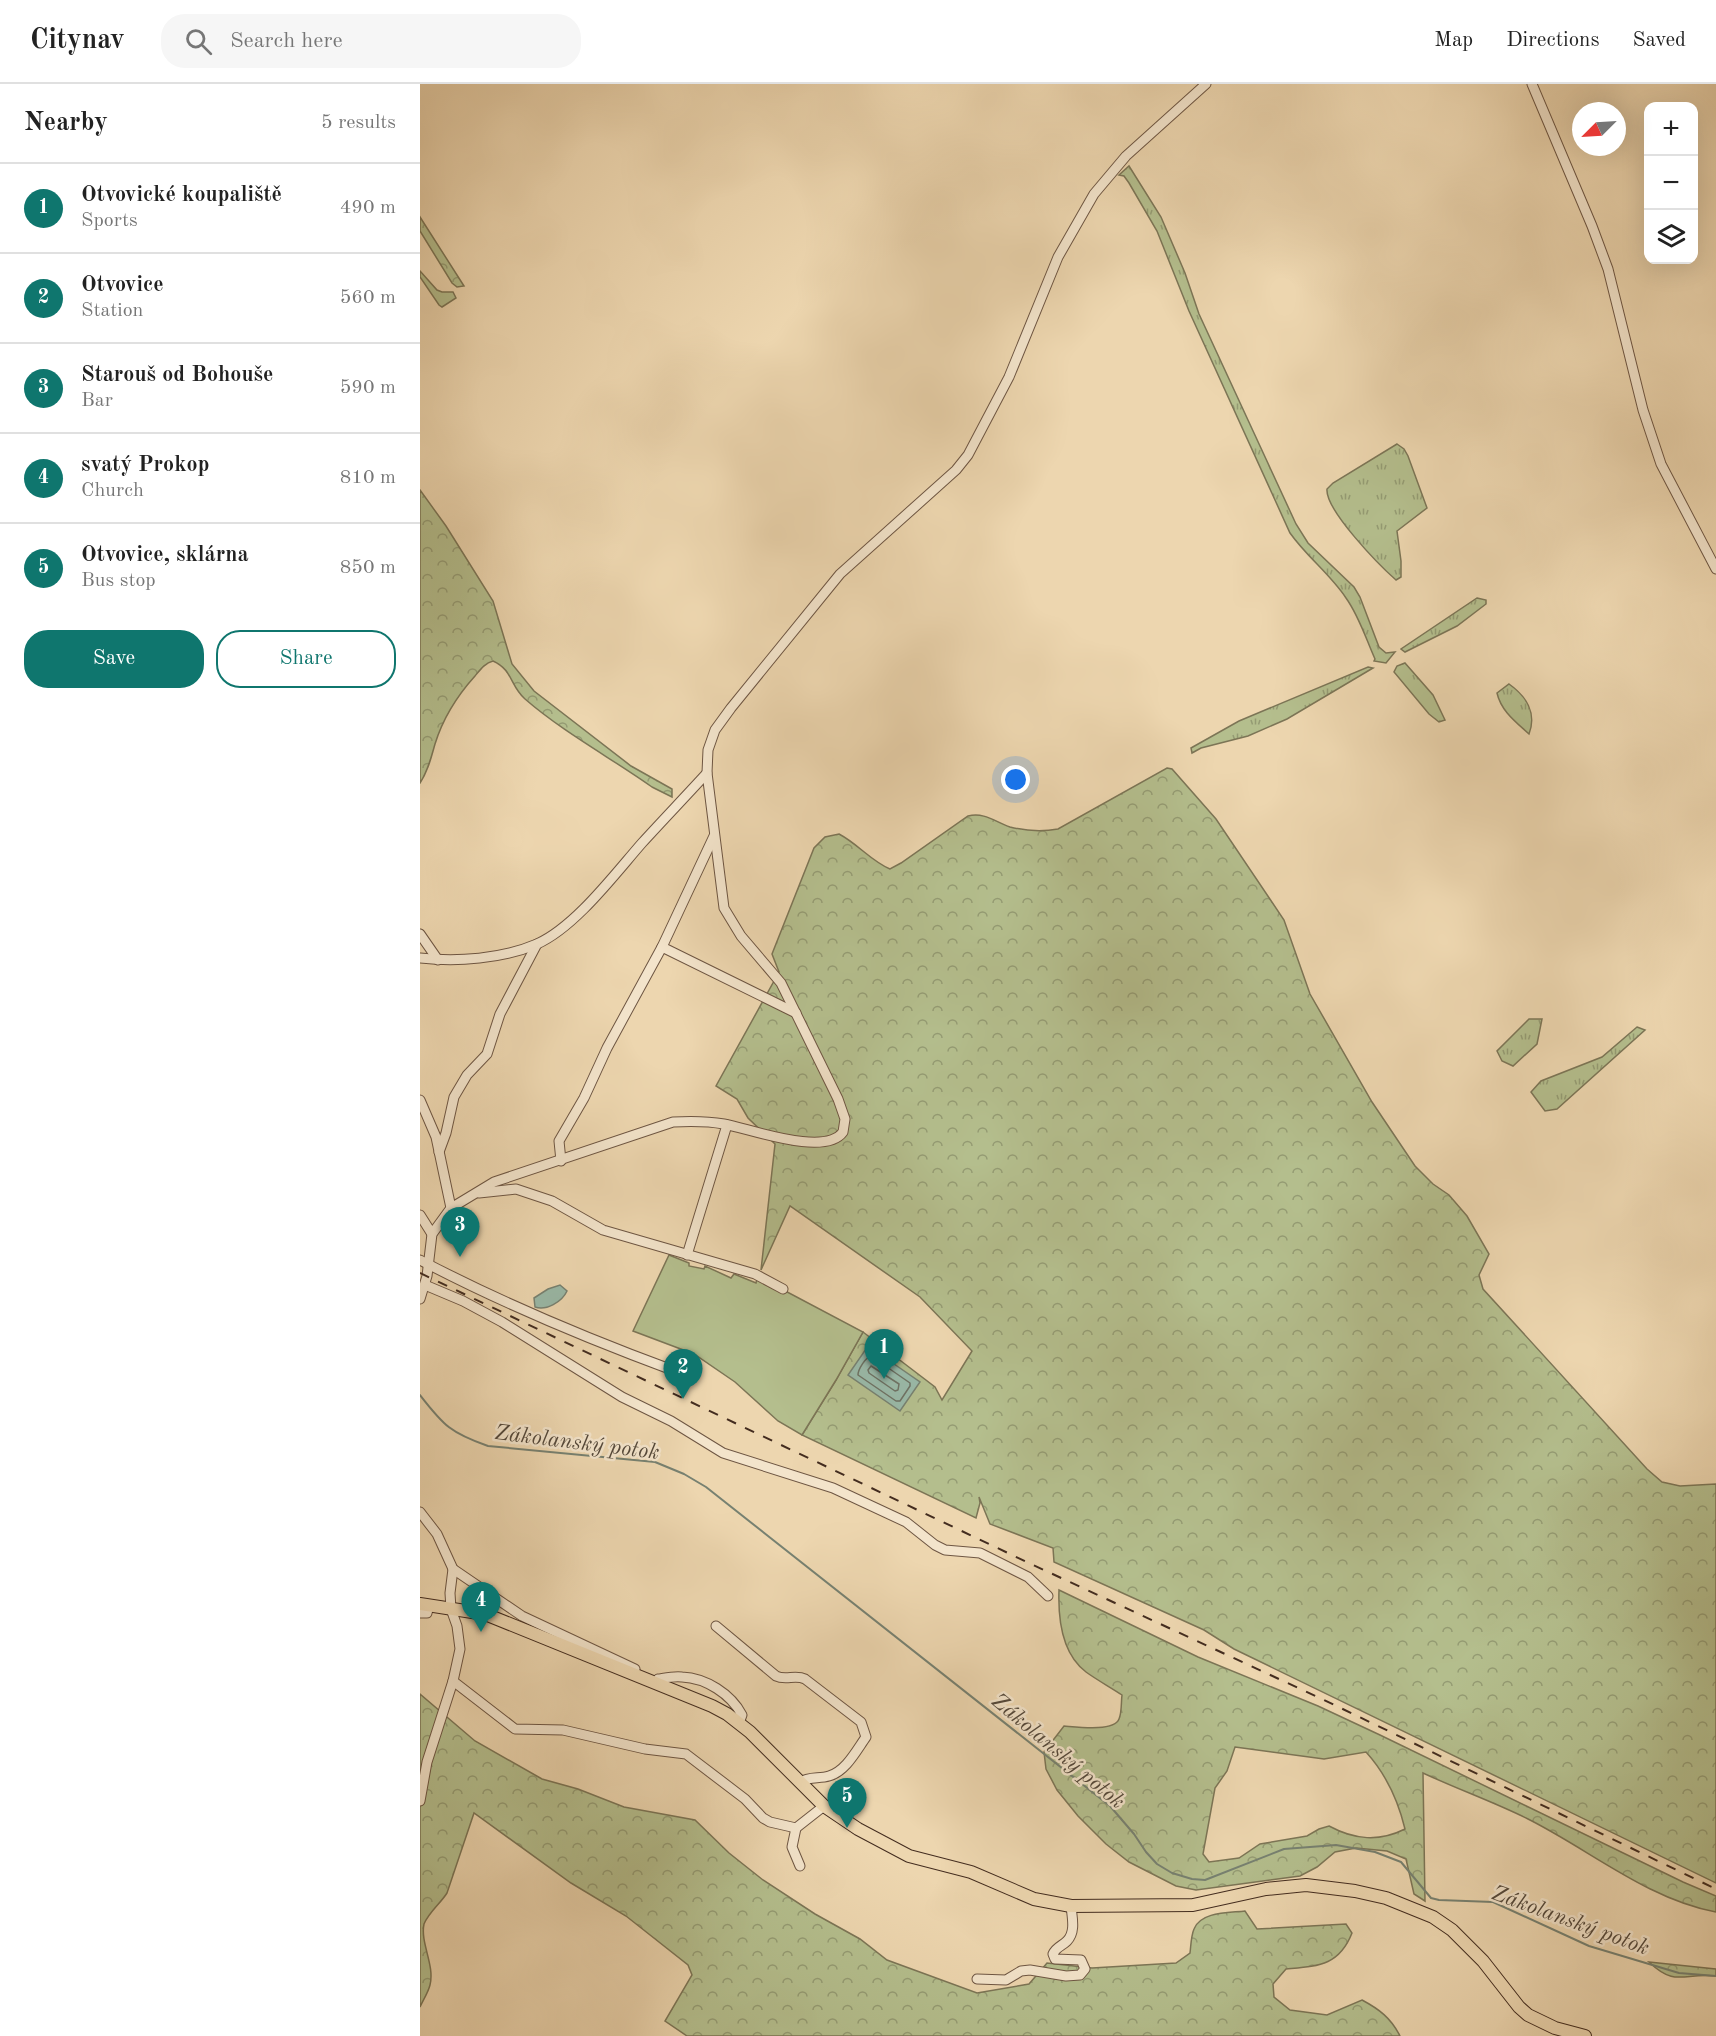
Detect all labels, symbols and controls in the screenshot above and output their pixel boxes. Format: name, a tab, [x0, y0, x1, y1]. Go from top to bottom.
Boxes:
search box	[161, 14, 581, 68]
icon: search	[182, 25, 215, 58]
text: Citynav	[30, 27, 125, 55]
text: Search here	[230, 30, 343, 52]
text: Map	[1434, 30, 1473, 51]
text: Directions	[1506, 30, 1600, 51]
text: Saved	[1633, 30, 1686, 51]
north arrow	[1572, 102, 1626, 156]
map controls	[1644, 102, 1698, 264]
button: +	[1644, 102, 1698, 156]
text: Nearby	[24, 110, 108, 136]
text: 5 results	[321, 113, 396, 133]
button: −	[1644, 156, 1698, 210]
text: Otvovické koupaliště	[81, 184, 282, 206]
text: 1	[38, 198, 49, 218]
text: 490 m	[340, 198, 396, 218]
button: layers	[1644, 210, 1698, 264]
text: Sports	[81, 211, 138, 231]
text: Otvovice	[81, 274, 164, 296]
text: 2	[38, 288, 49, 308]
text: 560 m	[340, 288, 396, 308]
text: Station	[81, 301, 143, 321]
text: Starouš od Bohouše	[81, 364, 273, 386]
text: 3	[38, 378, 49, 398]
text: 590 m	[340, 378, 396, 398]
text: Bar	[81, 391, 113, 411]
text: svatý Prokop	[81, 454, 210, 476]
text: 4	[38, 468, 49, 488]
text: 810 m	[340, 468, 396, 488]
text: Church	[81, 481, 144, 501]
text: Otvovice, sklárna	[81, 544, 249, 566]
text: 5	[38, 558, 49, 578]
text: 850 m	[340, 558, 396, 578]
text: Bus stop	[81, 571, 156, 591]
button: Save	[24, 630, 204, 688]
button: Share	[216, 630, 396, 688]
your location	[1001, 765, 1030, 794]
pin: 3	[440, 1208, 480, 1257]
pin: 1	[864, 1330, 904, 1379]
pin: 2	[664, 1350, 702, 1399]
water label: Zákolanský potok	[493, 1422, 661, 1464]
pin: 4	[462, 1582, 500, 1632]
water label: Zákolanský potok	[987, 1690, 1129, 1813]
pin: 5	[828, 1778, 866, 1828]
water label: Zákolanský potok	[1489, 1882, 1652, 1960]

